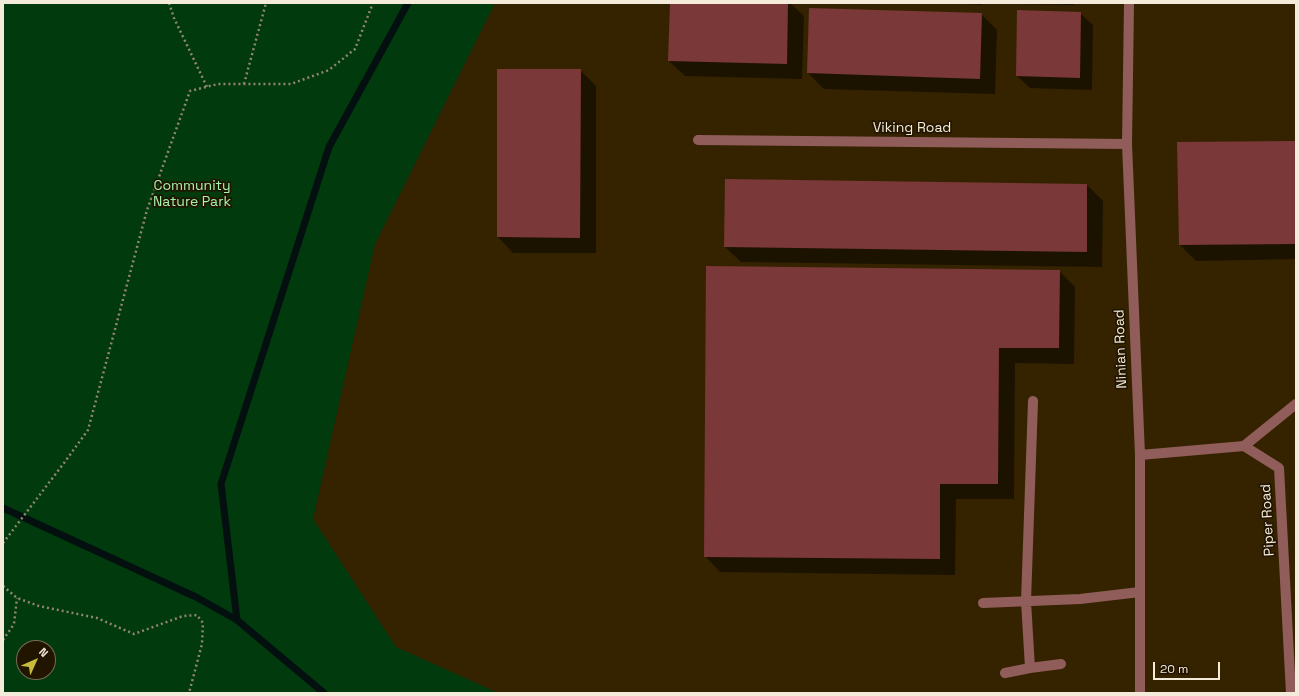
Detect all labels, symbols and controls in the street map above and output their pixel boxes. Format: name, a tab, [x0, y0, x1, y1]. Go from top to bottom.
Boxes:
street label: Viking Road	[873, 120, 951, 136]
park label: Community Nature Park	[153, 178, 231, 210]
street label: Ninian Road	[1111, 309, 1131, 389]
street label: Piper Road	[1258, 483, 1278, 557]
north arrow	[16, 640, 56, 680]
text: N	[36, 645, 51, 660]
scale bar	[1155, 654, 1222, 680]
text: 20 m	[1160, 661, 1188, 677]

